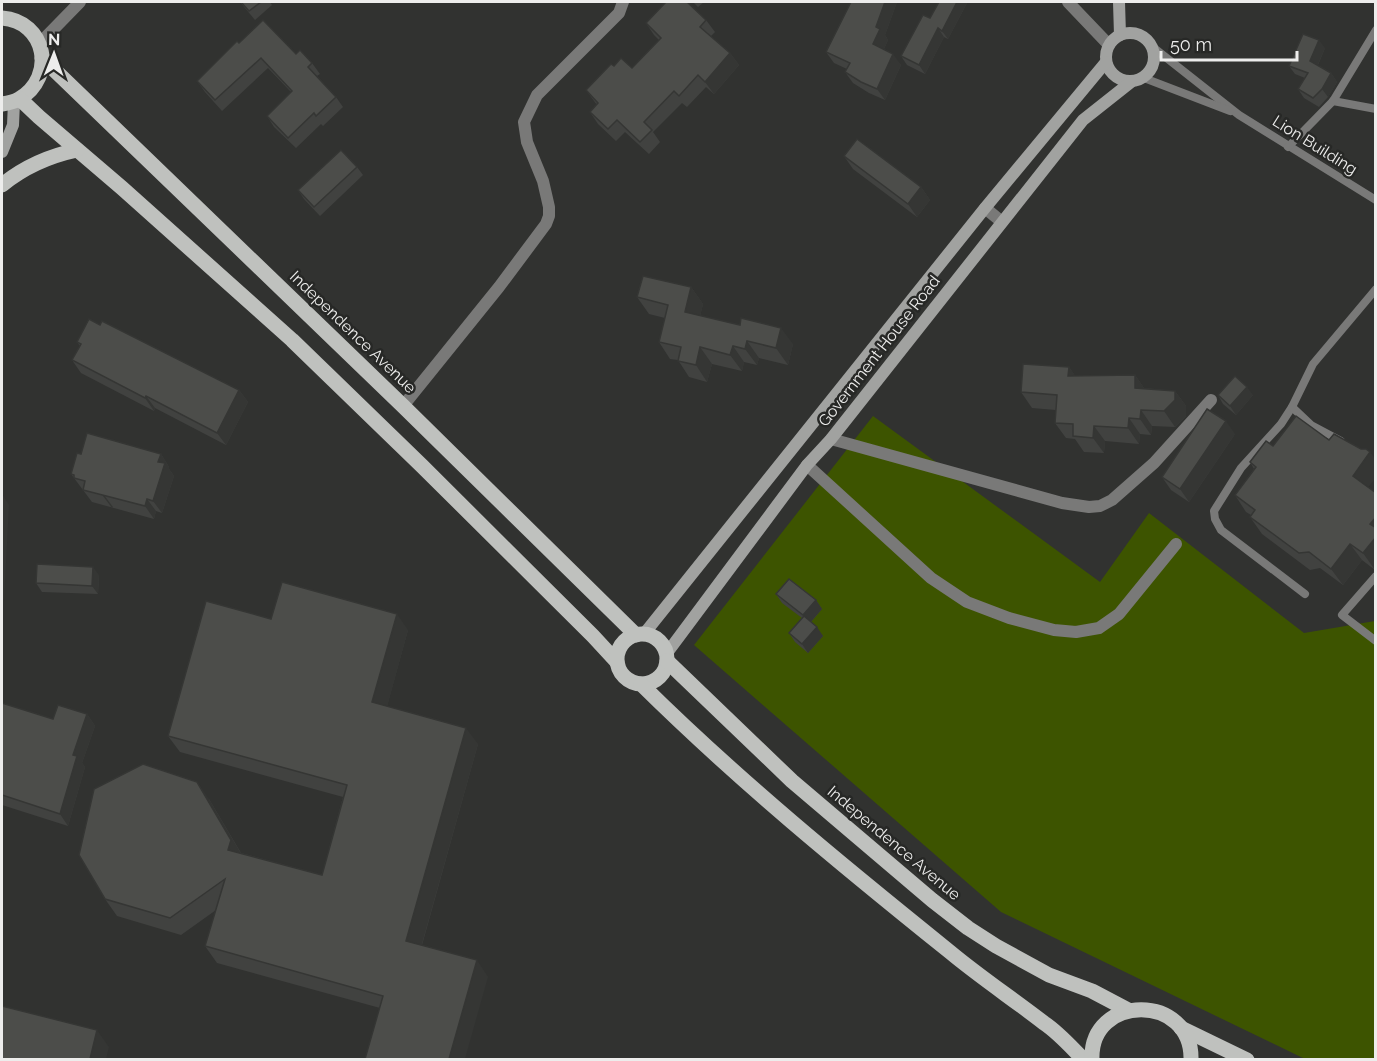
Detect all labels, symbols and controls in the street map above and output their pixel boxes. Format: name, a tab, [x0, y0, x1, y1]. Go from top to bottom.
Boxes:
north arrow	[24, 24, 84, 84]
scale bar	[1161, 24, 1298, 62]
text: N	[48, 30, 61, 49]
text: 50 m	[1170, 34, 1212, 55]
street label: Lion Building	[1269, 111, 1361, 179]
street label: Independence Avenue	[286, 267, 420, 397]
street label: Government House Road	[814, 272, 944, 430]
street label: Independence Avenue	[824, 782, 964, 904]

